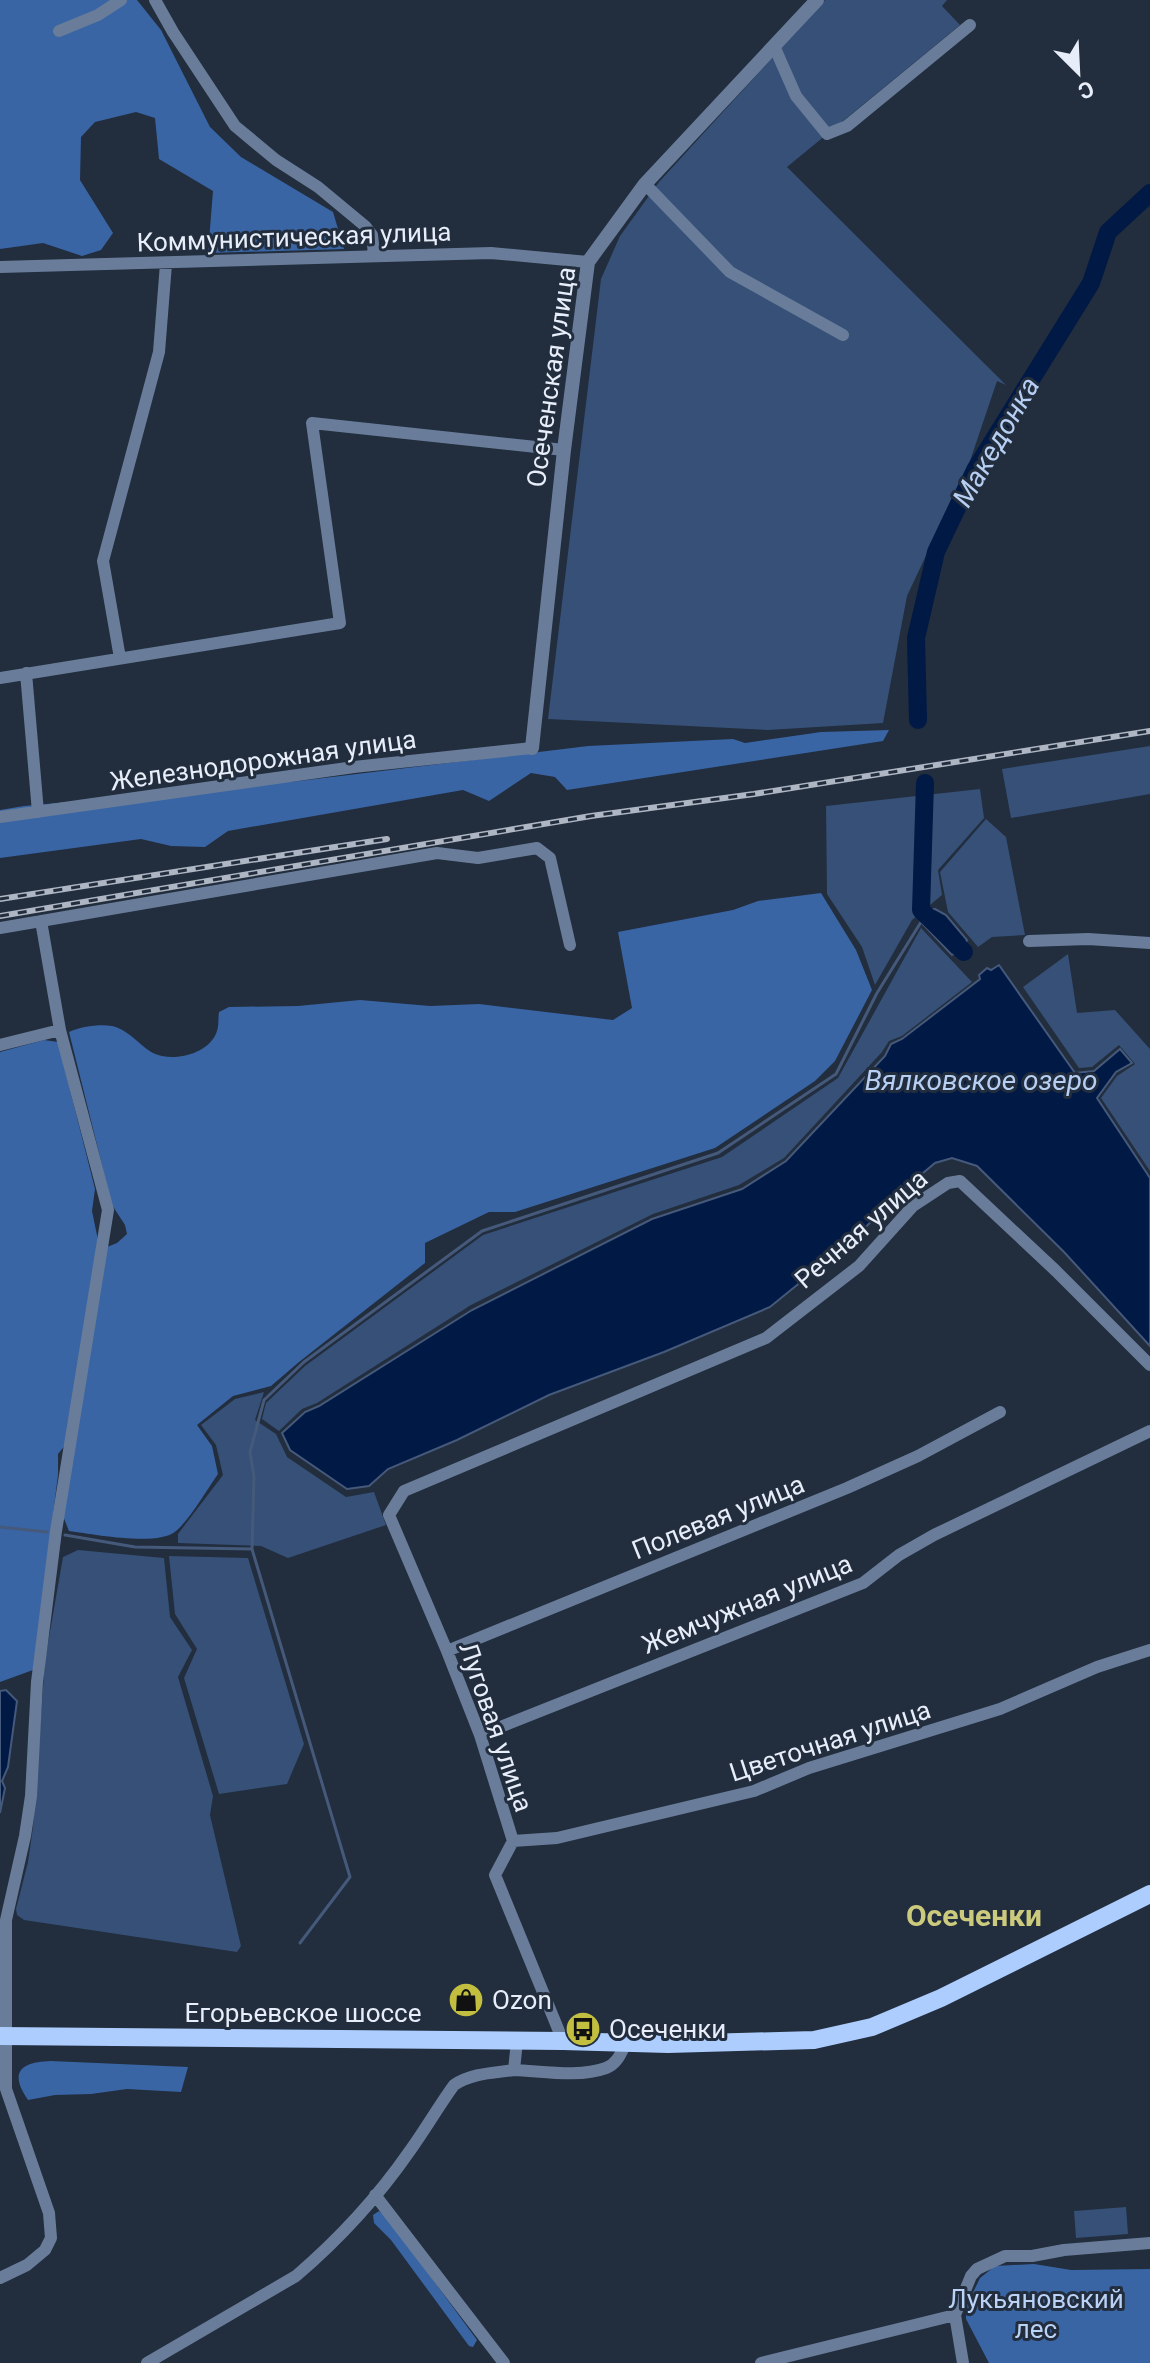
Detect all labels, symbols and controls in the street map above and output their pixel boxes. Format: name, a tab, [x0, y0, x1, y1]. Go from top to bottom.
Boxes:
north arrow	[1038, 32, 1118, 112]
text: С	[1074, 75, 1098, 104]
street label: Коммунистическая улица	[136, 217, 452, 257]
street label: Осеченская улица	[521, 265, 581, 489]
water label: Македонка	[946, 371, 1046, 513]
street label: Железнодорожная улица	[108, 724, 418, 796]
water label: Вялковское озеро	[865, 1064, 1097, 1097]
street label: Речная улица	[789, 1163, 933, 1295]
street label: Полевая улица	[628, 1469, 808, 1565]
street label: Жемчужная улица	[638, 1548, 856, 1660]
street label: Луговая улица	[453, 1638, 539, 1816]
street label: Цветочная улица	[726, 1694, 934, 1788]
district label: Осеченки	[906, 1898, 1042, 1933]
shop icon: Ozon	[447, 1981, 485, 2019]
place label: Ozon	[492, 1985, 552, 2015]
street label: Егорьевское шоссе	[185, 1998, 421, 2028]
bus stop icon: Осеченки	[564, 2010, 602, 2048]
place label: Осеченки	[609, 2014, 726, 2044]
park label: Лукьяновский лес	[948, 2284, 1124, 2344]

